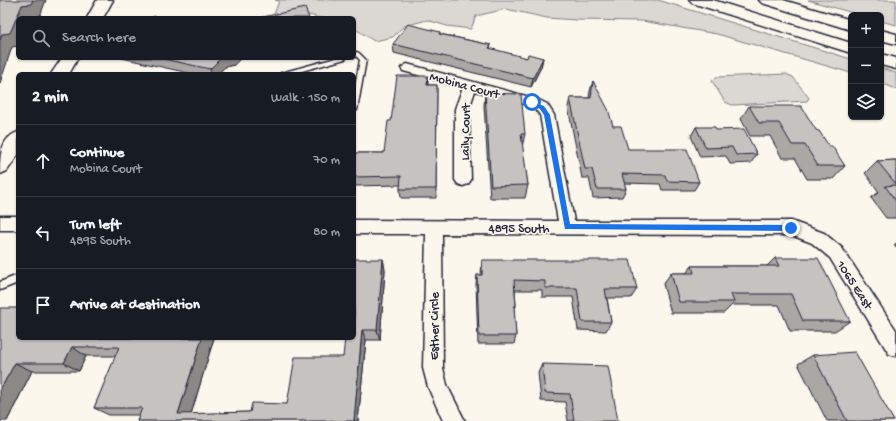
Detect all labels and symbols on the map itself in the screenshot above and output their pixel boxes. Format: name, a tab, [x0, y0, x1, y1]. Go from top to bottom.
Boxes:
street label: Mobina Court	[428, 70, 503, 103]
route start	[523, 93, 541, 111]
street label: Laily Court	[459, 102, 475, 161]
route end	[782, 219, 800, 237]
street label: 4895 South	[489, 222, 549, 237]
street label: 1065 East	[832, 258, 876, 314]
street label: Esther Circle	[428, 292, 443, 360]

